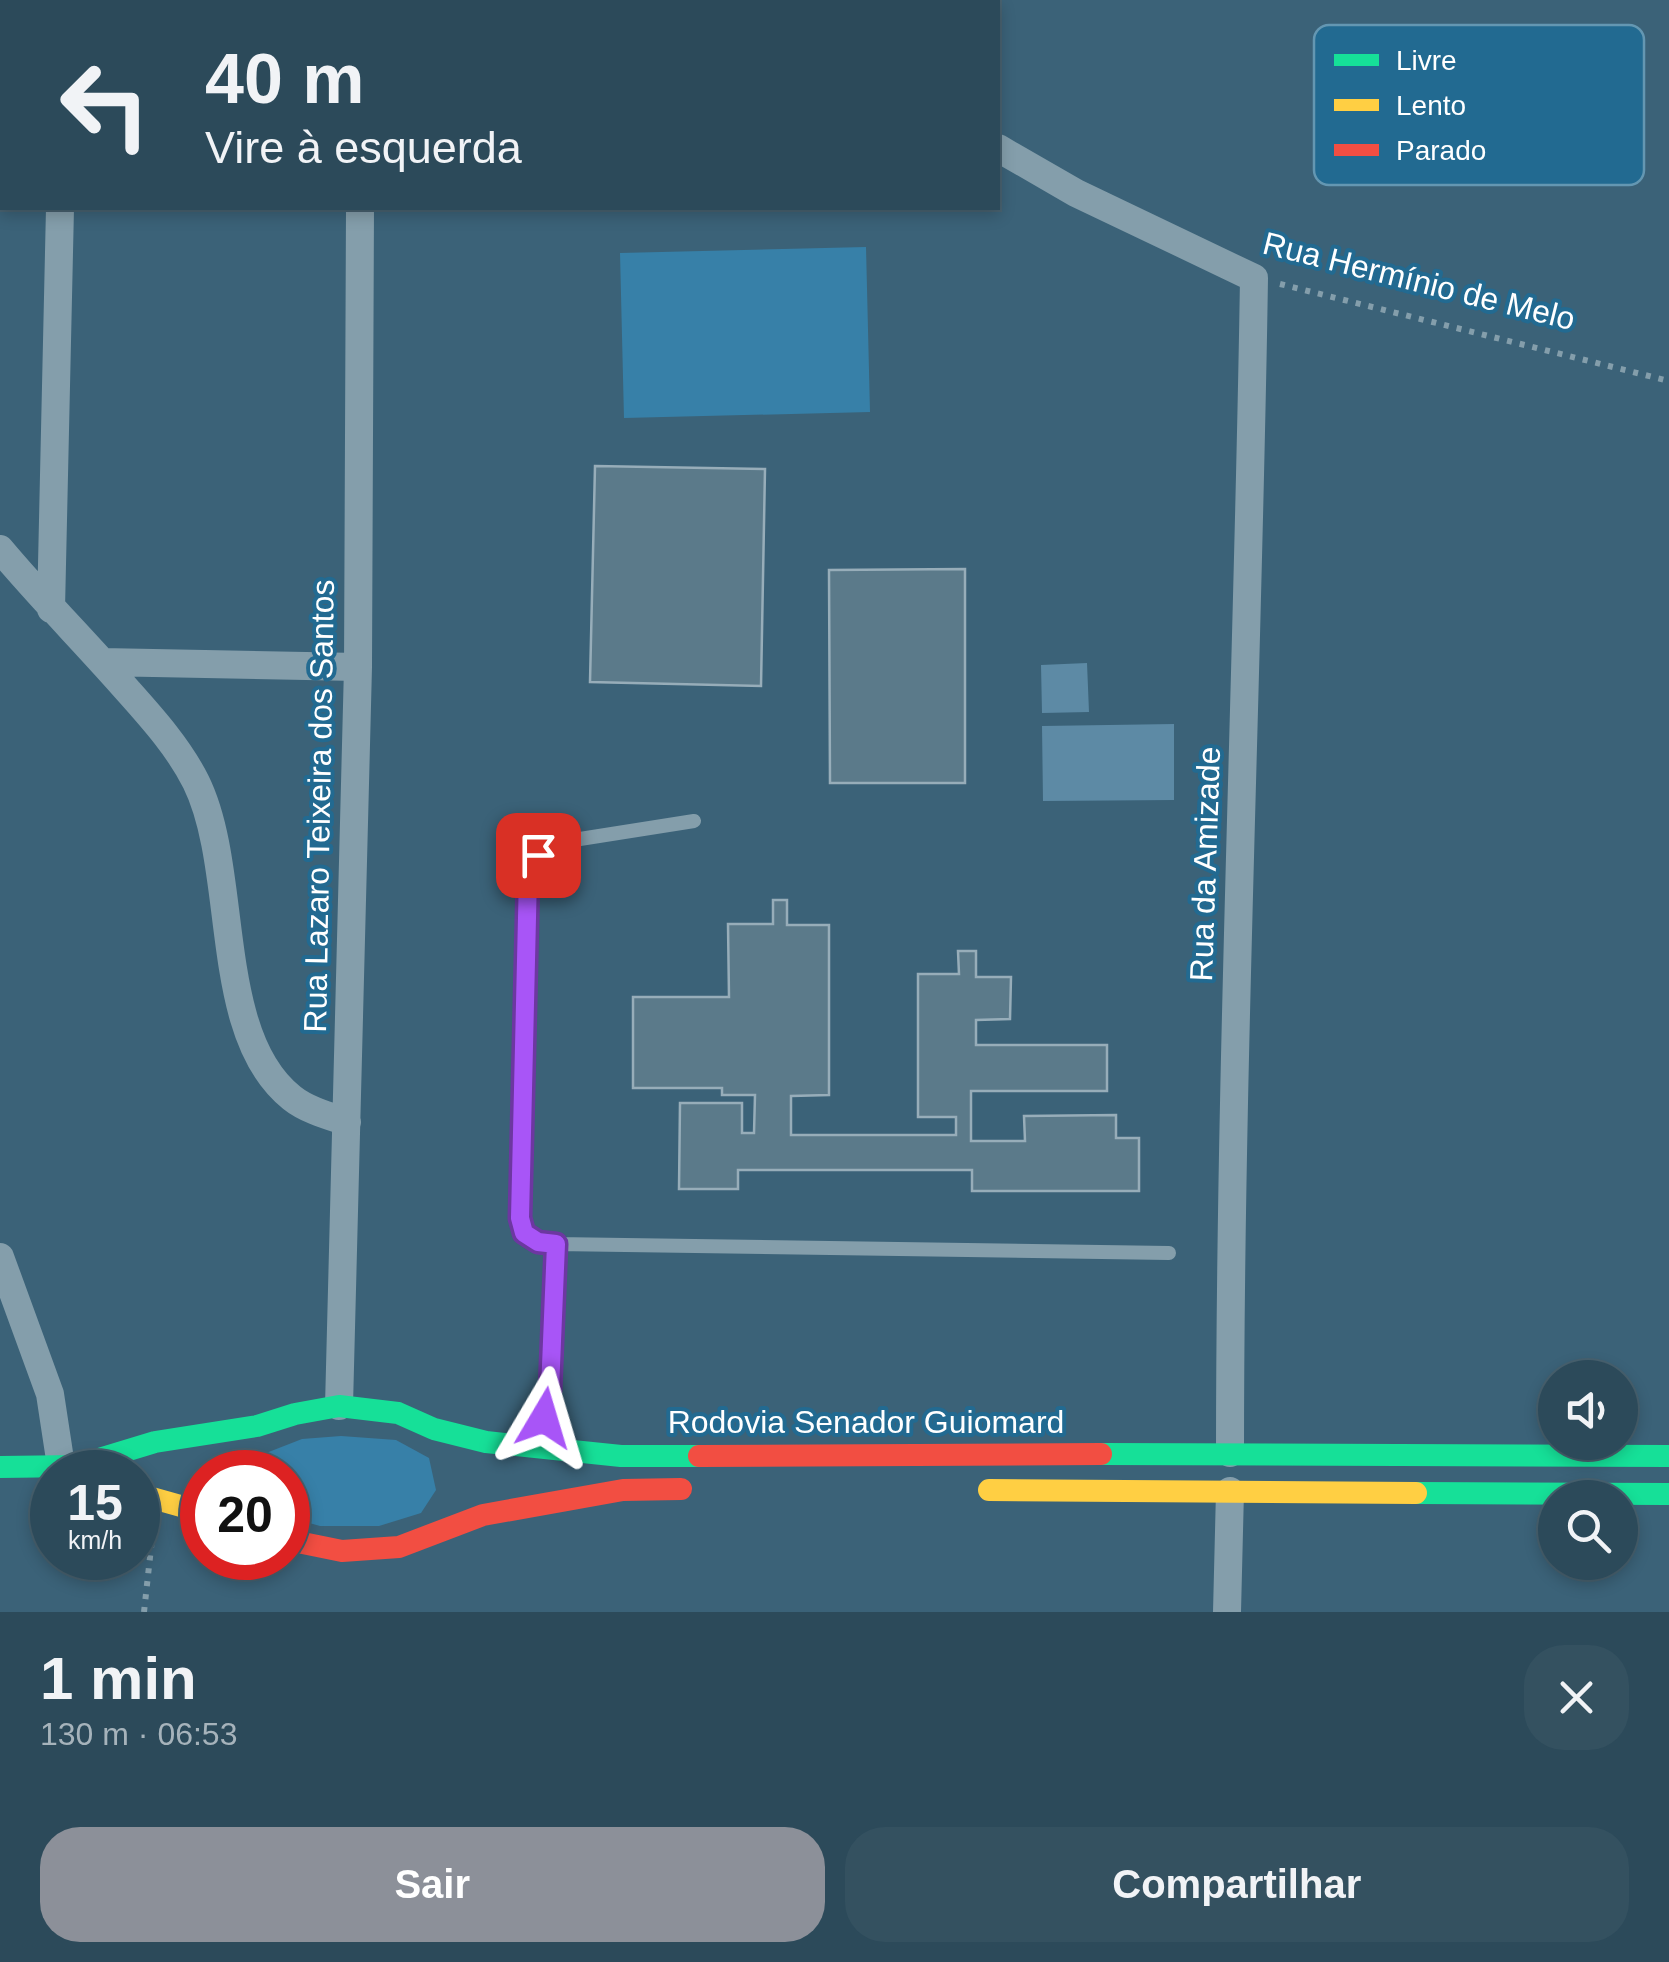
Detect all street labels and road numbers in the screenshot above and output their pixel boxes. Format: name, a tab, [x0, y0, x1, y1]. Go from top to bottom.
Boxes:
street label: Rua Hermínio de Melo	[1259, 225, 1579, 337]
street label: Rua Lazaro Teixeira dos Santos	[297, 579, 341, 1033]
street label: Rua da Amizade	[1183, 746, 1227, 982]
street label: Rodovia Senador Guiomard	[668, 1404, 1064, 1440]

